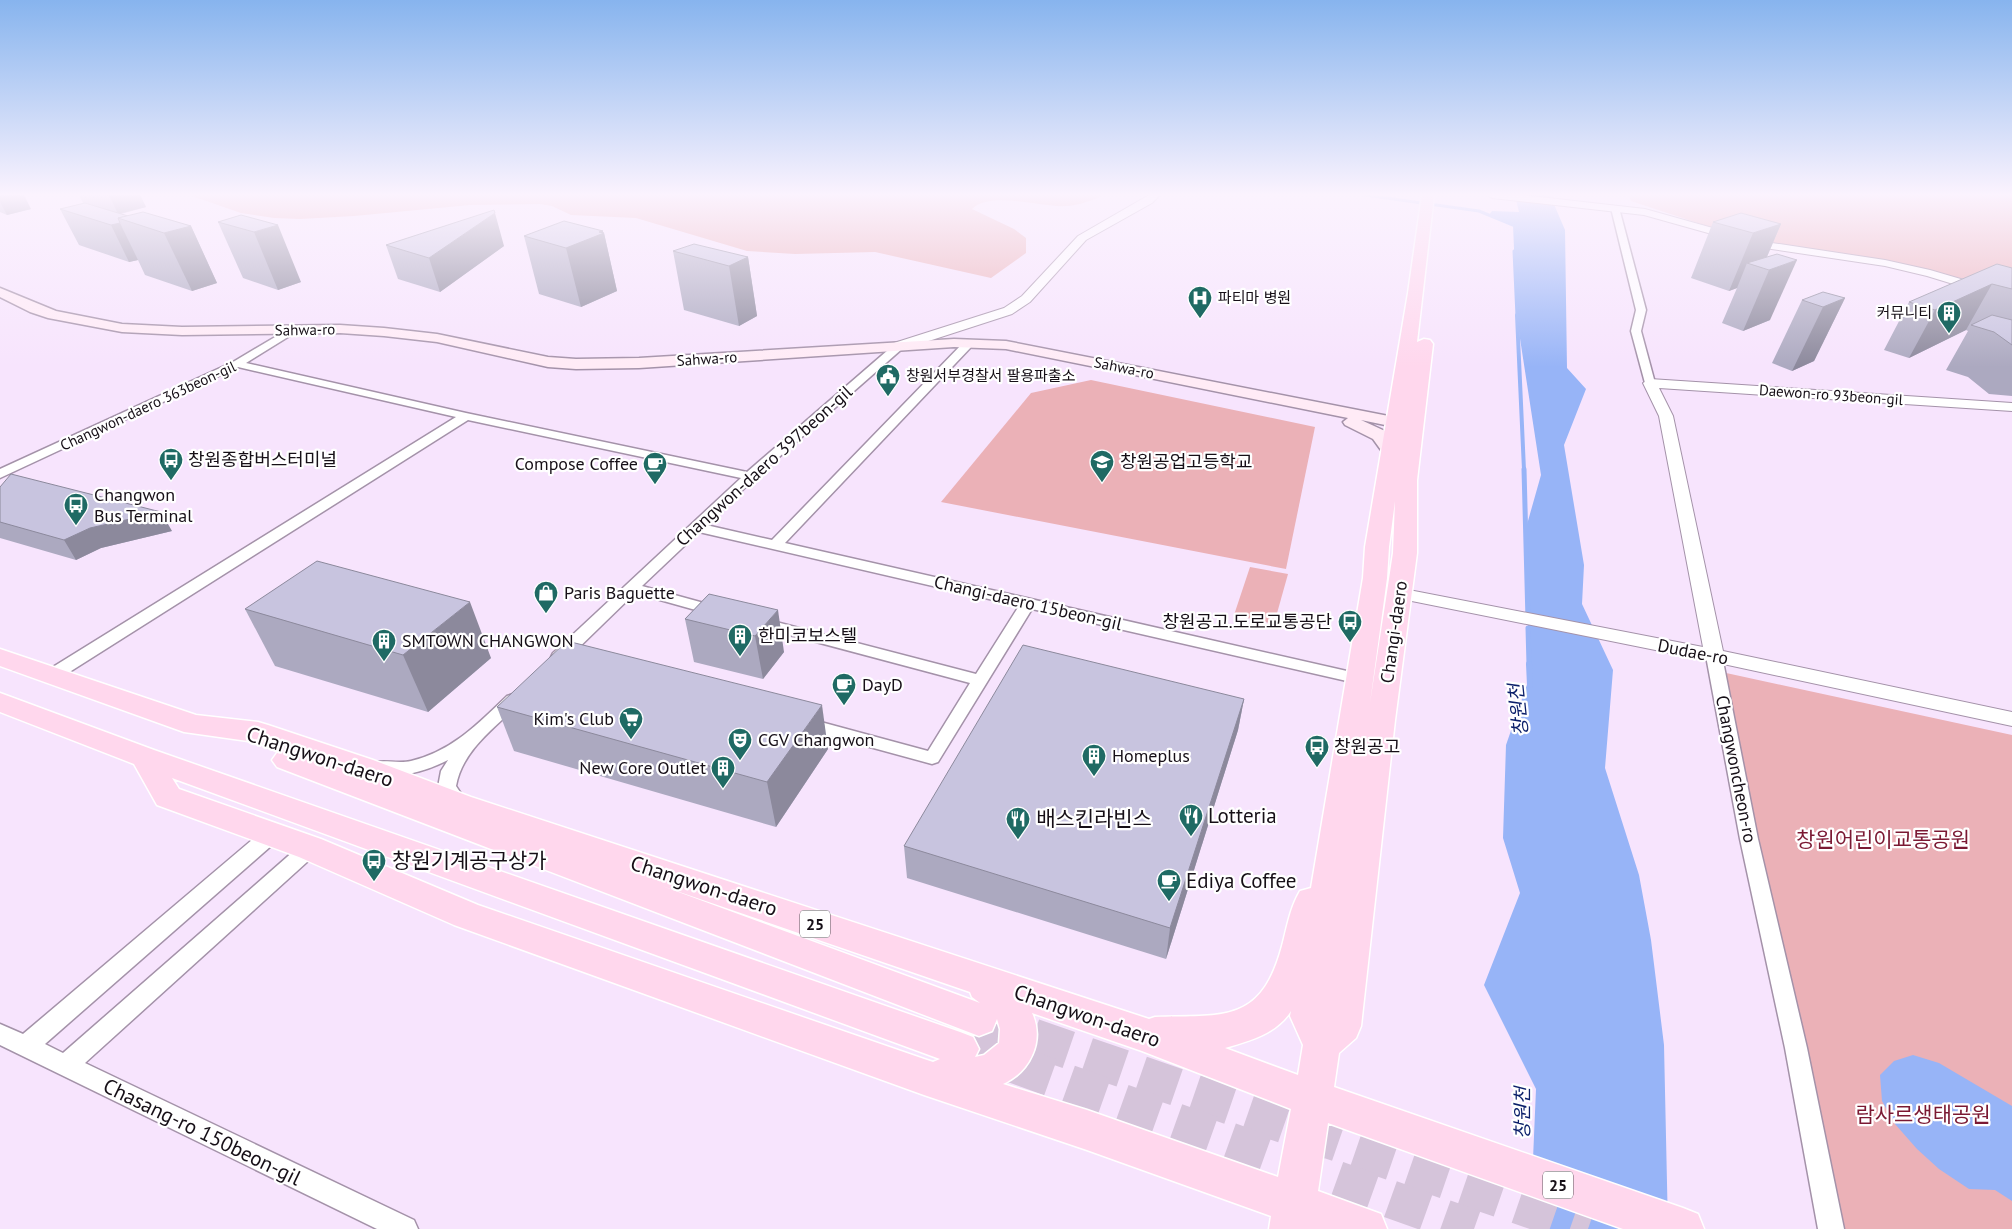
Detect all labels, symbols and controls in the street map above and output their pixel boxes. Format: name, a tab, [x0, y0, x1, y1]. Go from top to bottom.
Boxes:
hospital icon: 파티마 병원	[1187, 285, 1213, 319]
place label: 파티마 병원	[1218, 288, 1291, 307]
building icon: 커뮤니티	[1936, 300, 1962, 334]
place label: 커뮤니티	[1877, 303, 1932, 322]
street label: Sahwa-ro	[275, 319, 335, 340]
street label: Sahwa-ro	[676, 347, 738, 370]
street label: Sahwa-ro	[1093, 352, 1156, 383]
street label: Changwon-daero 363beon-gil	[57, 356, 239, 455]
public building icon: 창원서부경찰서 팔용파출소	[875, 363, 901, 397]
place label: 창원서부경찰서 팔용파출소	[906, 366, 1076, 385]
street label: Changwon-daero 397beon-gil	[671, 380, 857, 551]
street label: Daewon-ro 93beon-gil	[1758, 380, 1904, 409]
bus stop icon: 창원종합버스터미널	[158, 447, 184, 481]
place label: 창원종합버스터미널	[188, 448, 337, 471]
school or university icon: 창원공업고등학교	[1089, 449, 1115, 483]
place label: 창원공업고등학교	[1120, 450, 1252, 473]
cafe icon: Compose Coffee	[642, 451, 668, 485]
place label: Compose Coffee	[515, 452, 638, 475]
place label: Changwon Bus Terminal	[94, 483, 193, 527]
bus stop icon: Changwon Bus Terminal	[63, 492, 89, 526]
street label: Changi-daero 15beon-gil	[932, 570, 1125, 636]
street label: Changi-daero	[1375, 579, 1412, 685]
shop icon: Paris Baguette	[533, 580, 559, 614]
place label: Paris Baguette	[564, 581, 675, 604]
bus stop icon: 창원공고.도로교통공단	[1337, 609, 1363, 643]
place label: 창원공고.도로교통공단	[1163, 610, 1332, 633]
building icon: 한미코보스텔	[727, 623, 753, 657]
place label: 한미코보스텔	[758, 624, 857, 647]
building icon: SMTOWN CHANGWON	[371, 628, 397, 662]
place label: SMTOWN CHANGWON	[402, 629, 574, 652]
street label: Dudae-ro	[1656, 633, 1730, 670]
cafe icon: DayD	[831, 672, 857, 706]
place label: DayD	[862, 673, 903, 696]
water label: 창원천	[1503, 681, 1533, 737]
street label: Changwoncheon-ro	[1711, 693, 1762, 845]
supermarket icon: Kim's Club	[618, 706, 644, 740]
place label: Kim's Club	[533, 707, 614, 730]
street label: Changwon-daero	[243, 720, 397, 793]
theatre icon: CGV Changwon	[727, 727, 753, 761]
place label: CGV Changwon	[758, 728, 874, 751]
bus stop icon: 창원공고	[1304, 734, 1330, 768]
place label: 창원공고	[1334, 735, 1400, 758]
building icon: Homeplus	[1081, 743, 1107, 777]
place label: Homeplus	[1112, 744, 1190, 767]
building icon: New Core Outlet	[710, 755, 736, 789]
place label: New Core Outlet	[579, 756, 706, 779]
place label: Lotteria	[1208, 802, 1277, 829]
restaurant icon: Lotteria	[1178, 803, 1204, 837]
place label: 배스킨라빈스	[1036, 805, 1152, 832]
restaurant icon: 배스킨라빈스	[1005, 806, 1031, 840]
park label: 창원어린이교통공원	[1796, 826, 1970, 853]
place label: 창원기계공구상가	[392, 847, 547, 874]
bus stop icon: 창원기계공구상가	[361, 848, 387, 882]
street label: Changwon-daero	[627, 849, 781, 922]
place label: Ediya Coffee	[1186, 867, 1297, 894]
cafe icon: Ediya Coffee	[1156, 868, 1182, 902]
road number: 25	[800, 911, 830, 938]
street label: Changwon-daero	[1010, 978, 1164, 1053]
street label: Chasang-ro 150beon-gil	[99, 1072, 306, 1191]
water label: 창원천	[1510, 1085, 1534, 1139]
park label: 람사르생태공원	[1855, 1101, 1991, 1128]
road number: 25	[1543, 1172, 1573, 1198]

